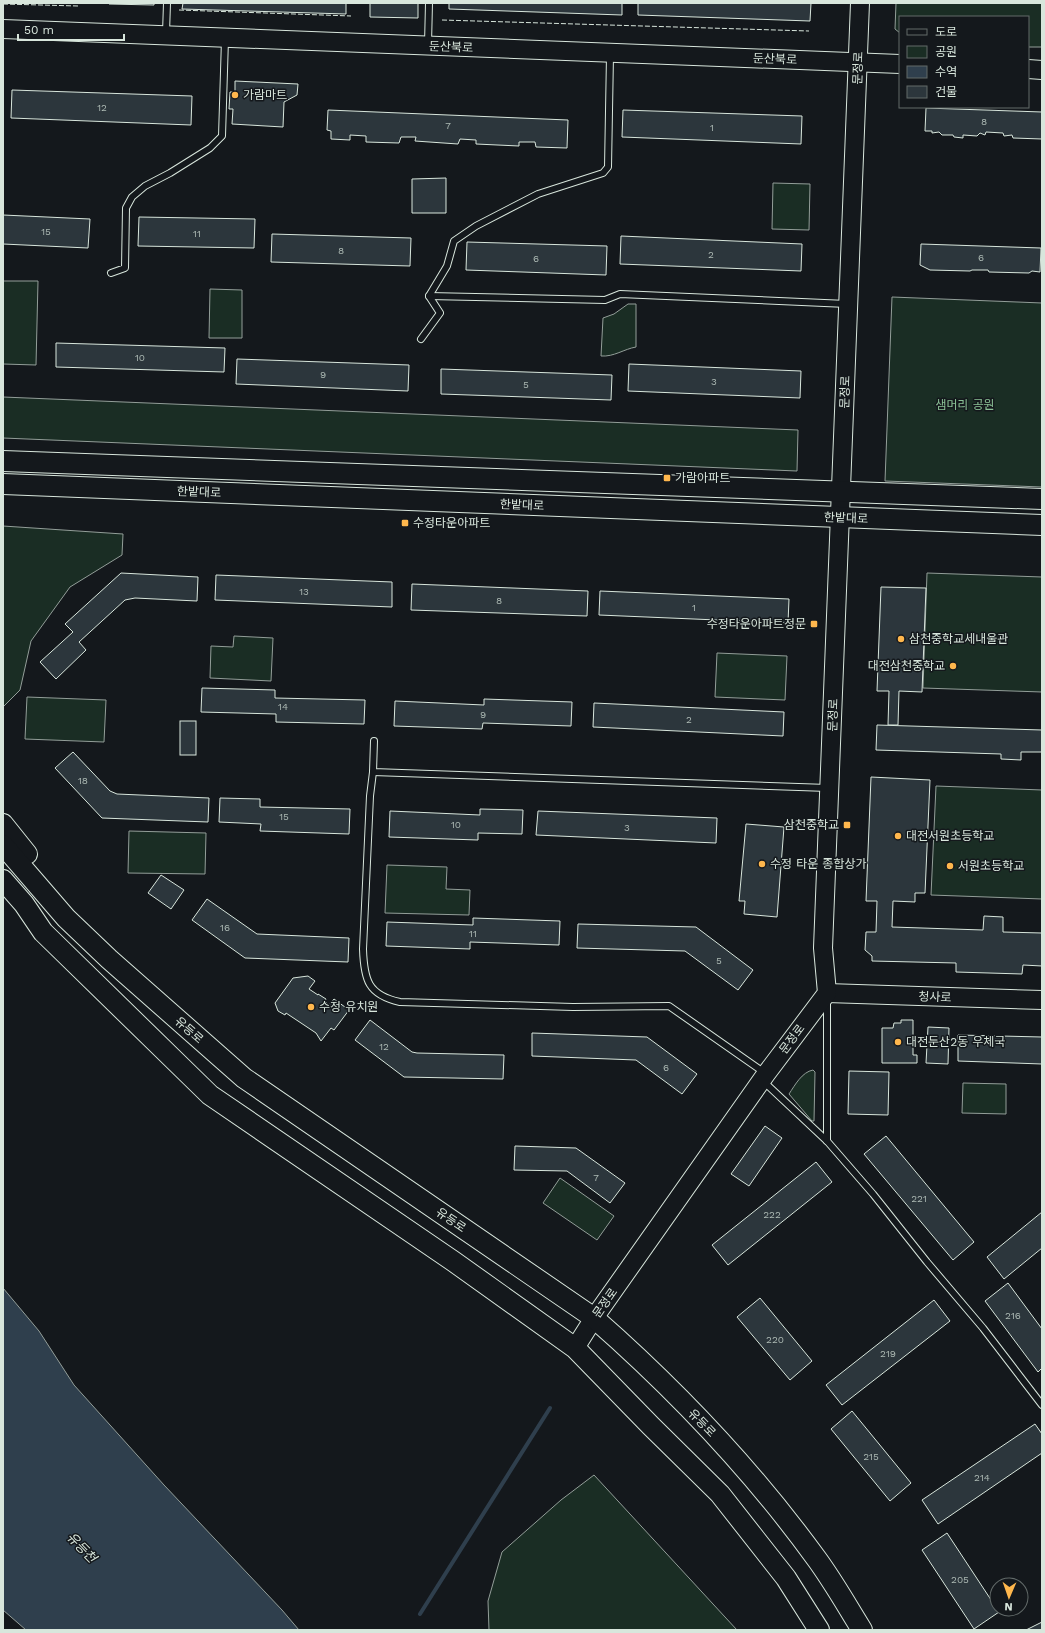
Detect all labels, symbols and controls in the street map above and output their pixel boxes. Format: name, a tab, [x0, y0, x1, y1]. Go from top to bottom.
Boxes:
scale bar	[18, 16, 124, 42]
legend	[899, 16, 1029, 108]
text: 50 m	[24, 23, 54, 37]
text: 도로	[935, 25, 957, 39]
street label: 둔산북로	[429, 39, 473, 55]
text: 공원	[935, 45, 957, 59]
street label: 둔산북로	[753, 51, 797, 67]
street label: 문정로	[850, 51, 866, 85]
text: 수역	[935, 65, 957, 79]
text: 건물	[935, 85, 957, 99]
place label: 가람마트	[243, 88, 287, 102]
marker: 가람마트	[230, 90, 240, 100]
house number: 12	[97, 102, 107, 113]
house number: 8	[981, 116, 987, 127]
house number: 7	[445, 120, 451, 131]
house number: 1	[710, 122, 714, 133]
house number: 15	[41, 226, 51, 237]
house number: 11	[193, 228, 201, 239]
house number: 8	[338, 245, 344, 256]
house number: 2	[708, 249, 714, 260]
house number: 6	[978, 252, 984, 263]
house number: 6	[533, 253, 539, 264]
house number: 10	[135, 352, 145, 363]
house number: 9	[320, 369, 326, 380]
street label: 문정로	[837, 375, 853, 409]
house number: 3	[711, 376, 717, 387]
house number: 5	[523, 379, 529, 390]
park label: 샘머리 공원	[935, 398, 995, 412]
place label: 가람아파트	[675, 471, 730, 485]
marker: 가람아파트	[662, 473, 672, 483]
street label: 한밭대로	[177, 484, 221, 500]
street label: 한밭대로	[500, 497, 544, 513]
street label: 한밭대로	[824, 510, 868, 526]
place label: 수정타운아파트	[413, 516, 490, 530]
marker: 수정타운아파트	[400, 518, 410, 528]
house number: 13	[299, 586, 309, 597]
house number: 8	[496, 595, 502, 606]
house number: 1	[692, 602, 696, 613]
place label: 수정타운아파트정문	[707, 617, 806, 631]
marker: 수정타운아파트정문	[809, 619, 819, 629]
place label: 삼천중학교세내울관	[909, 632, 1008, 646]
marker: 삼천중학교세내울관	[896, 634, 906, 644]
place label: 대전삼천중학교	[868, 659, 945, 673]
marker: 대전삼천중학교	[948, 661, 958, 671]
street label: 문정로	[825, 698, 841, 732]
house number: 14	[278, 701, 288, 712]
house number: 9	[480, 709, 486, 720]
house number: 2	[686, 714, 692, 725]
house number: 18	[78, 775, 88, 786]
house number: 15	[279, 811, 289, 822]
place label: 삼천중학교	[784, 818, 839, 832]
house number: 10	[451, 819, 461, 830]
marker: 삼천중학교	[842, 820, 852, 830]
house number: 3	[624, 822, 630, 833]
place label: 대전서원초등학교	[906, 829, 994, 843]
marker: 대전서원초등학교	[893, 831, 903, 841]
place label: 수정 타운 종합상가	[770, 857, 867, 871]
marker: 수정 타운 종합상가	[757, 859, 767, 869]
place label: 서원초등학교	[958, 859, 1024, 873]
marker: 서원초등학교	[945, 861, 955, 871]
house number: 16	[220, 922, 230, 933]
house number: 11	[469, 928, 477, 939]
house number: 5	[716, 955, 722, 966]
street label: 청사로	[918, 989, 952, 1005]
place label: 수정 유치원	[319, 1000, 378, 1014]
marker: 수정 유치원	[306, 1002, 316, 1012]
street label: 유등로	[172, 1014, 206, 1046]
street label: 문정로	[776, 1022, 808, 1056]
place label: 대전둔산2동 우체국	[906, 1035, 1005, 1049]
marker: 대전둔산2동 우체국	[893, 1037, 903, 1047]
house number: 12	[379, 1041, 389, 1052]
house number: 6	[663, 1062, 669, 1073]
house number: 7	[593, 1172, 599, 1183]
house number: 221	[911, 1193, 927, 1204]
street label: 유등로	[433, 1205, 469, 1235]
house number: 222	[763, 1209, 781, 1220]
street label: 문정로	[590, 1285, 620, 1321]
house number: 216	[1005, 1310, 1021, 1321]
house number: 220	[766, 1334, 784, 1345]
house number: 219	[880, 1348, 896, 1359]
street label: 유등로	[685, 1406, 719, 1440]
house number: 215	[863, 1451, 879, 1462]
house number: 214	[974, 1472, 990, 1483]
water label: 유등천	[64, 1529, 100, 1566]
house number: 205	[951, 1574, 969, 1585]
north arrow	[989, 1577, 1029, 1617]
text: N	[1004, 1600, 1013, 1613]

